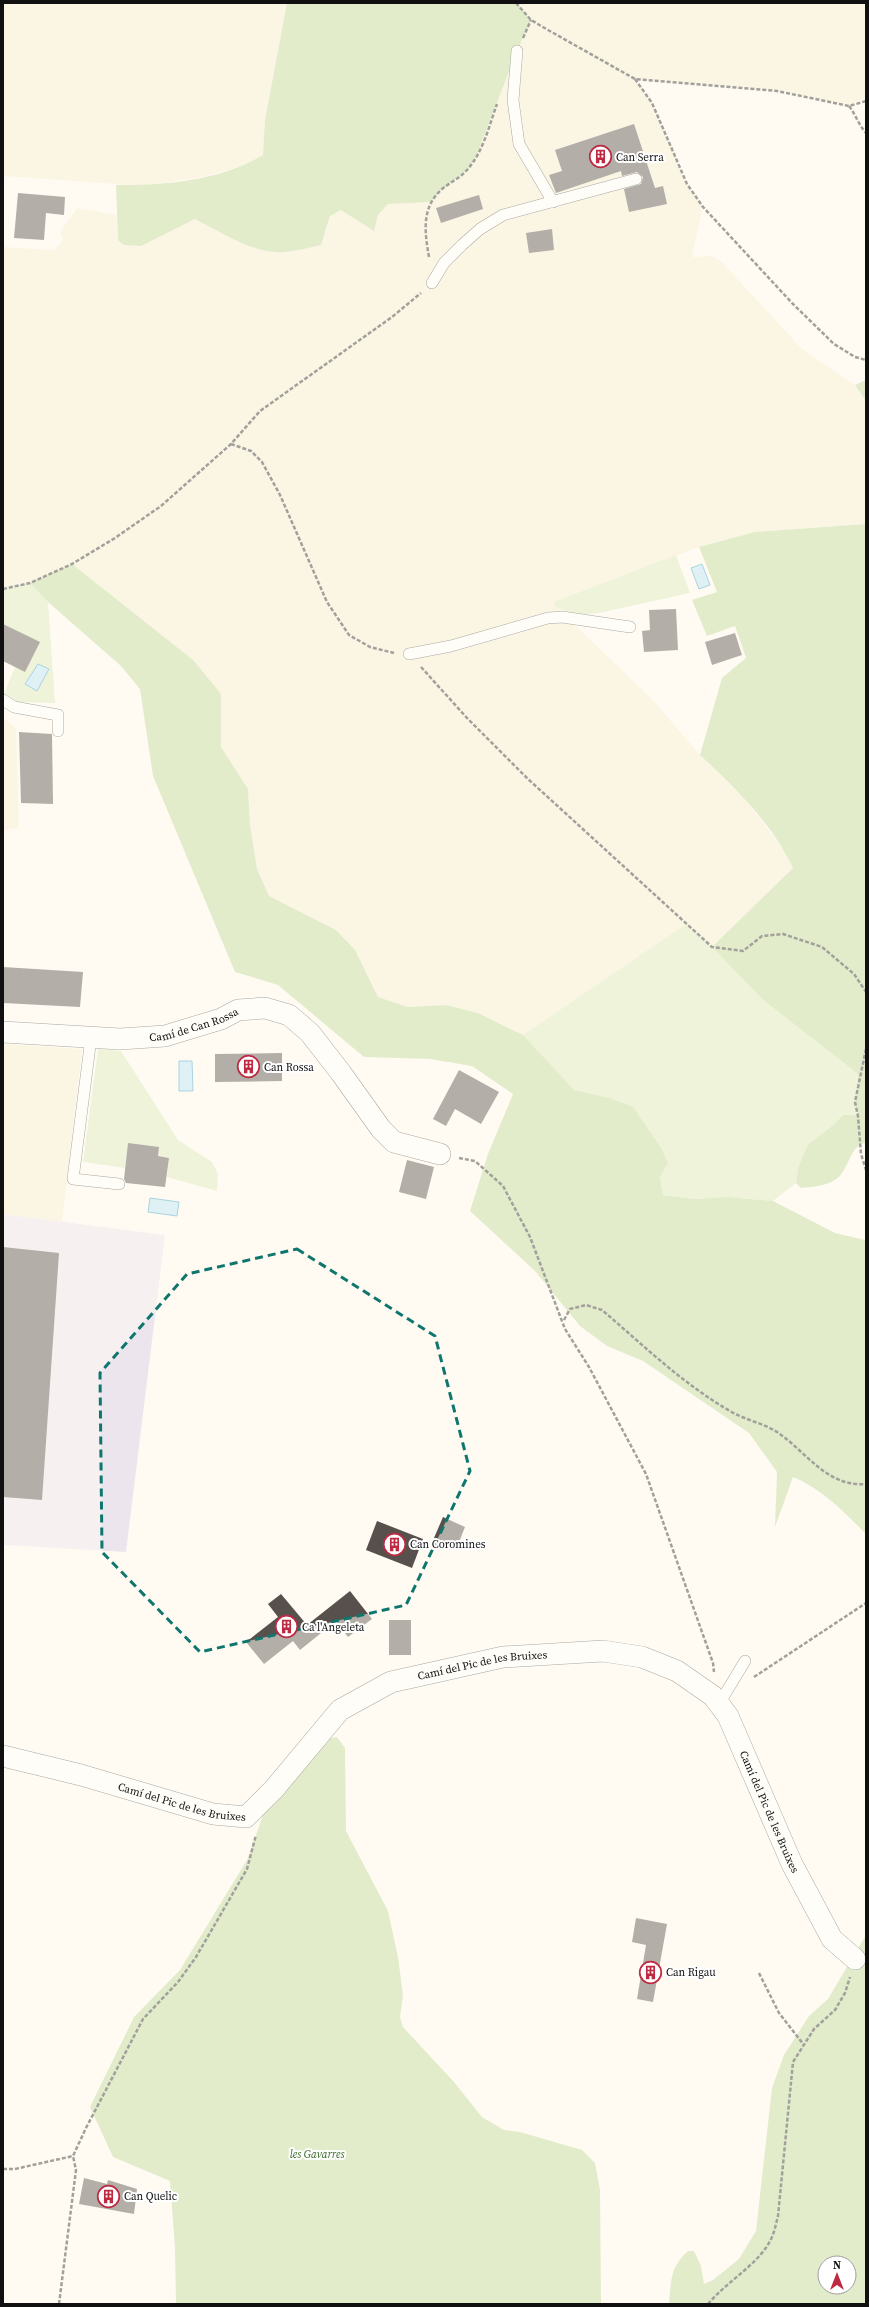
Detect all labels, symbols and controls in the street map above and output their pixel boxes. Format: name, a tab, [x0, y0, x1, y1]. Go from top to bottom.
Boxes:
building icon: Can Serra	[588, 144, 614, 170]
place label: Can Serra	[616, 150, 664, 165]
street label: Camí de Can Rossa	[149, 1004, 241, 1045]
building icon: Can Rossa	[235, 1054, 261, 1080]
place label: Can Rossa	[264, 1060, 314, 1075]
building icon: Can Coromines	[382, 1531, 408, 1557]
place label: Can Coromines	[410, 1537, 486, 1552]
building icon: Ca l'Angeleta	[274, 1614, 300, 1640]
place label: Ca l'Angeleta	[302, 1620, 365, 1635]
street label: Camí del Pic de les Bruixes	[416, 1647, 548, 1683]
street label: Camí del Pic de les Bruixes	[736, 1748, 803, 1876]
street label: Camí del Pic de les Bruixes	[116, 1779, 247, 1824]
building icon: Can Rigau	[637, 1959, 663, 1985]
place label: Can Rigau	[666, 1965, 716, 1980]
park label: les Gavarres	[290, 2147, 344, 2162]
building icon: Can Quelic	[95, 2183, 121, 2209]
place label: Can Quelic	[124, 2189, 178, 2204]
north arrow	[817, 2255, 857, 2295]
text: N	[833, 2258, 841, 2273]

